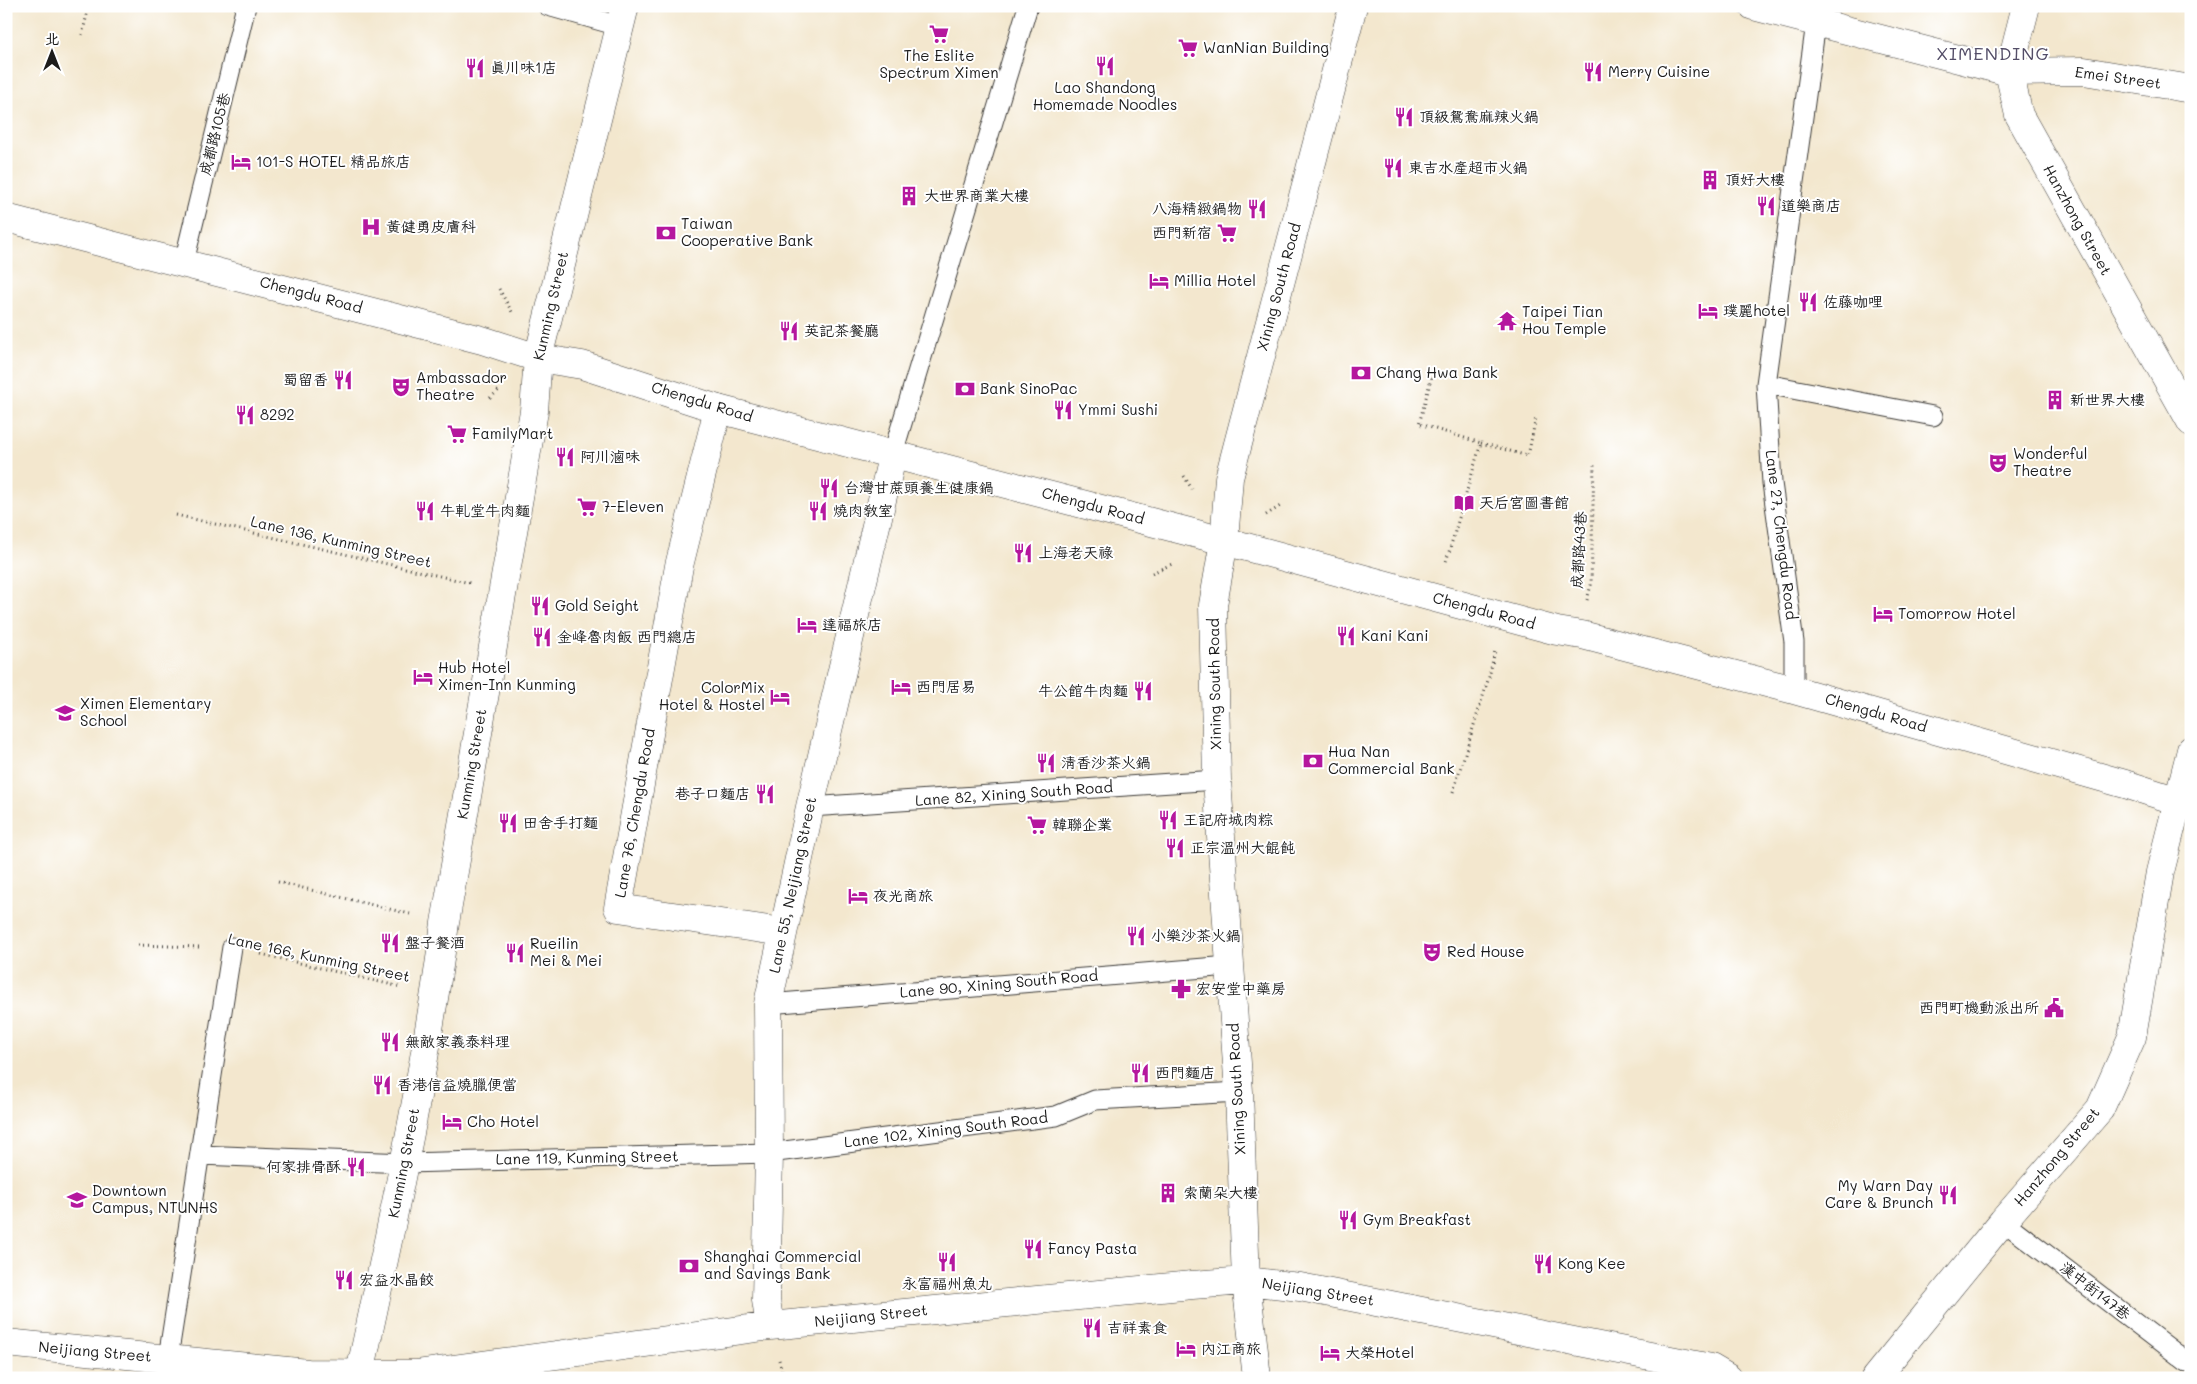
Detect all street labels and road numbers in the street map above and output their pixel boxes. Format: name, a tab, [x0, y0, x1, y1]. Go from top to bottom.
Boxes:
street label: Emei Street	[2074, 61, 2163, 93]
street label: 成都路105巷	[194, 90, 234, 177]
street label: Hanzhong Street	[2039, 161, 2117, 278]
street label: Xining South Road	[1251, 220, 1305, 353]
street label: Kunming Street	[528, 249, 572, 362]
street label: Chengdu Road	[258, 271, 365, 317]
street label: Chengdu Road	[649, 376, 756, 426]
street label: Lane 27, Chengdu Road	[1762, 449, 1802, 621]
street label: Chengdu Road	[1040, 482, 1147, 528]
street label: Lane 136, Kunming Street	[249, 510, 434, 572]
street label: 成都路43巷	[1566, 511, 1590, 589]
street label: Chengdu Road	[1431, 587, 1538, 633]
street label: Xining South Road	[1203, 618, 1225, 750]
street label: Chengdu Road	[1823, 688, 1930, 736]
street label: Kunming Street	[451, 707, 491, 821]
street label: Lane 76, Chengdu Road	[609, 727, 659, 899]
street label: Lane 82, Xining South Road	[914, 776, 1114, 810]
street label: Lane 55, Neijiang Street	[764, 795, 821, 975]
street label: Lane 166, Kunming Street	[226, 928, 412, 986]
street label: Lane 90, Xining South Road	[899, 964, 1099, 1002]
street label: Xining South Road	[1223, 1023, 1249, 1156]
street label: Hanzhong Street	[2009, 1103, 2104, 1210]
street label: Kunming Street	[383, 1106, 423, 1220]
street label: Lane 102, Xining South Road	[843, 1107, 1049, 1151]
street label: Lane 119, Kunming Street	[495, 1145, 679, 1169]
street label: 漢中街147巷	[2056, 1257, 2135, 1324]
street label: Neijiang Street	[1261, 1272, 1376, 1310]
street label: Neijiang Street	[813, 1299, 928, 1331]
street label: Neijiang Street	[38, 1336, 152, 1366]

